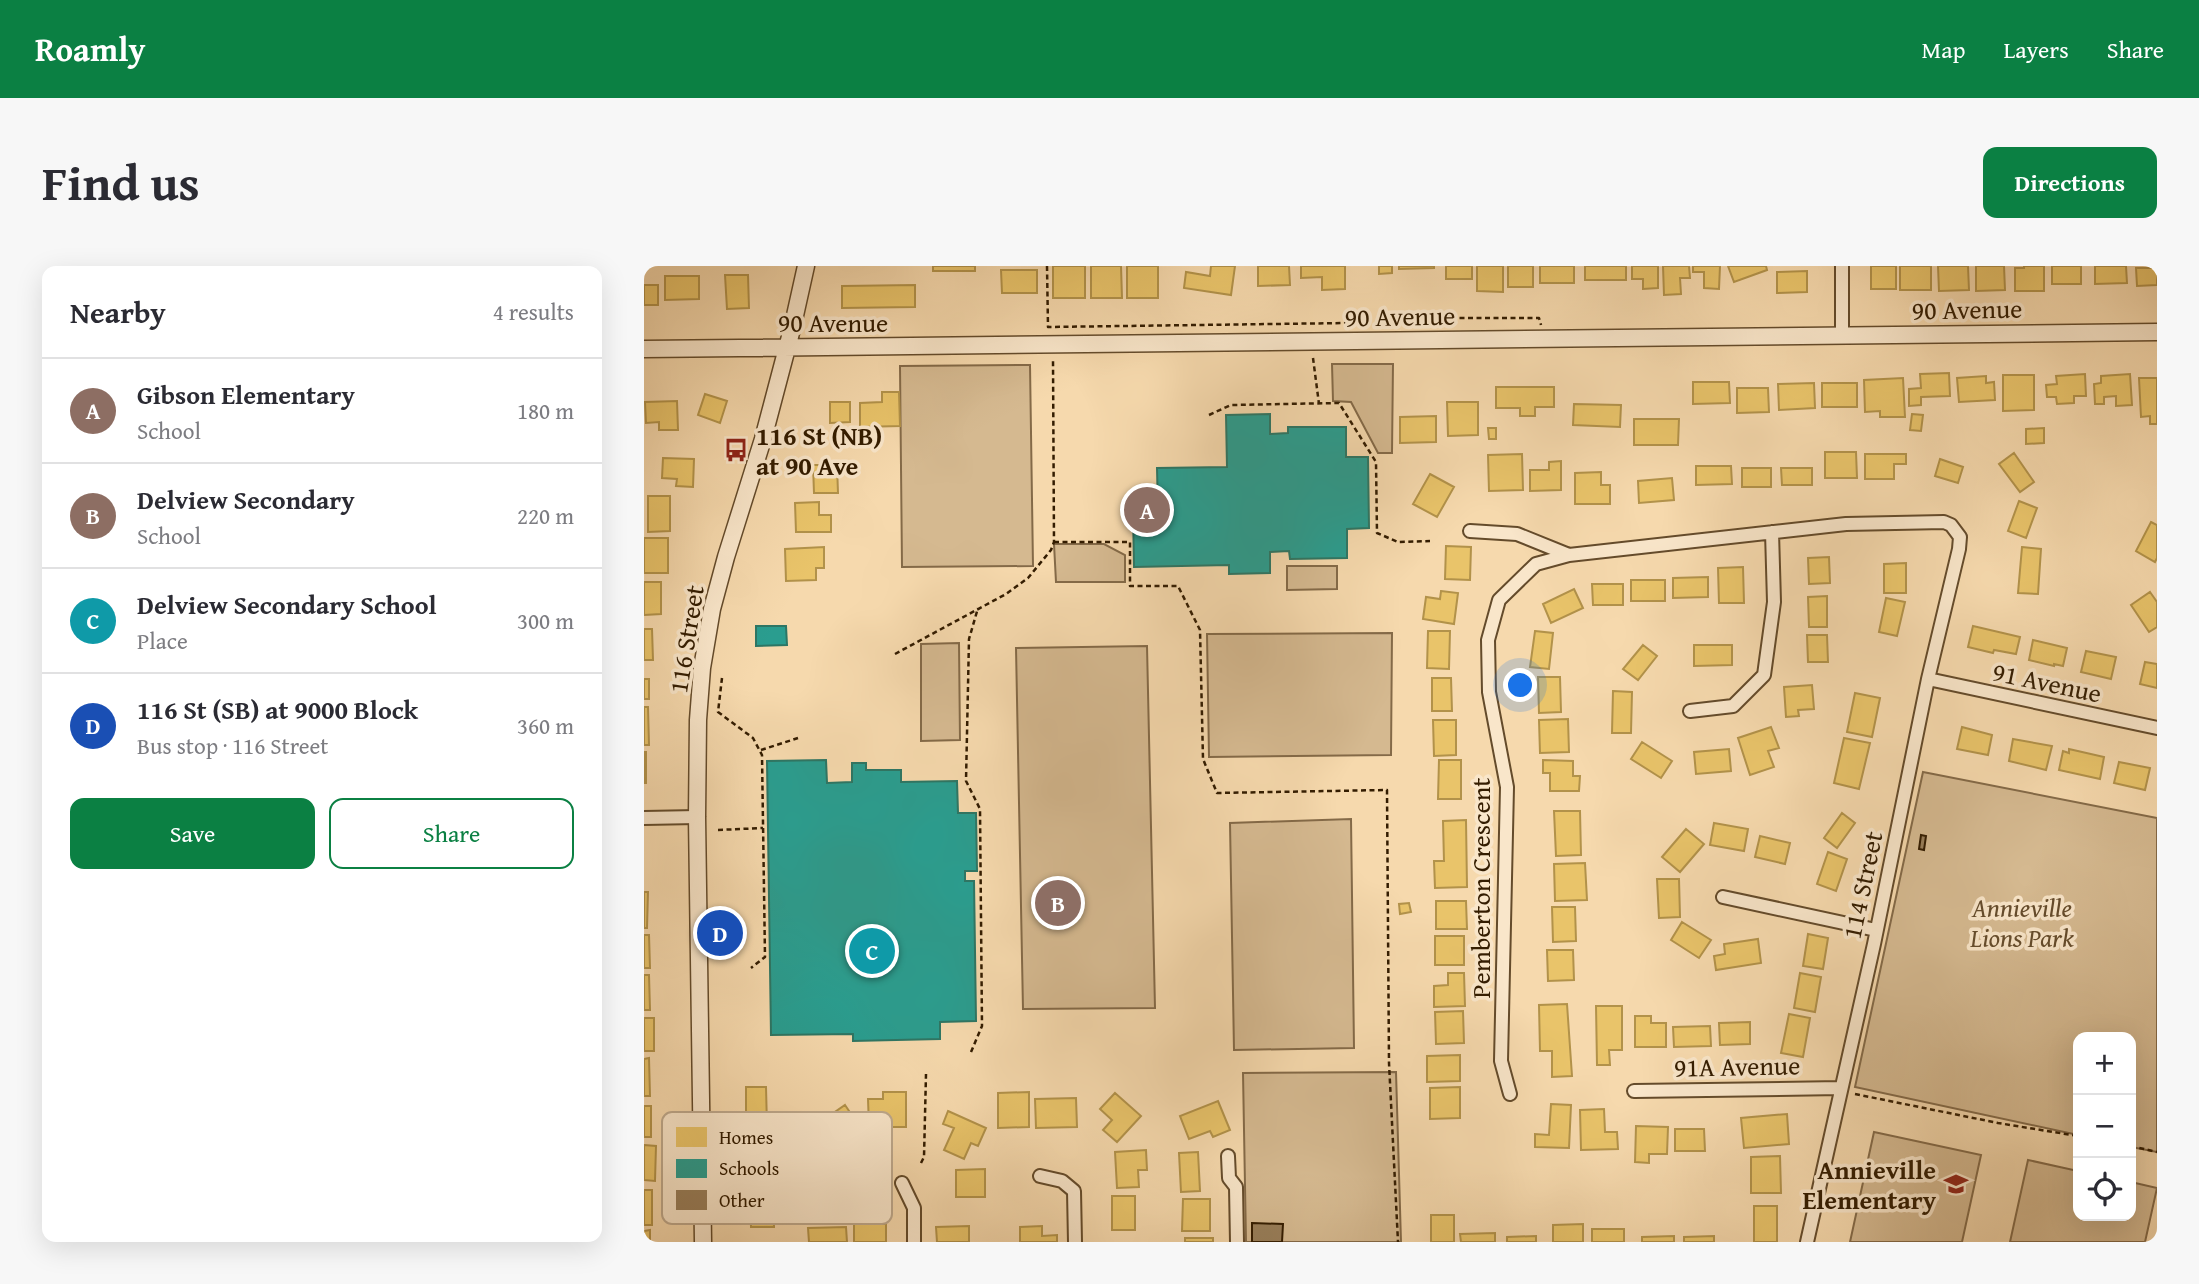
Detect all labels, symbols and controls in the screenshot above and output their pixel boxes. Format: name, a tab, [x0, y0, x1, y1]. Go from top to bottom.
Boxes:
text: Roamly	[35, 25, 145, 73]
text: Map	[1922, 32, 1965, 67]
text: Layers	[2003, 32, 2069, 67]
text: Share	[2107, 32, 2164, 67]
text: Find us	[42, 146, 200, 218]
button: Directions	[1983, 147, 2157, 218]
street label: 90 Avenue	[1911, 289, 2023, 329]
text: Nearby	[70, 290, 166, 334]
text: 4 results	[493, 295, 574, 328]
street label: 90 Avenue	[1344, 296, 1456, 336]
street label: 90 Avenue	[778, 303, 888, 342]
text: Gibson Elementary	[137, 375, 355, 414]
text: A	[86, 394, 100, 427]
text: 180 m	[517, 394, 574, 427]
text: School	[137, 414, 201, 447]
place label: 116 St (NB) at 90 Ave	[756, 416, 882, 485]
bus stop icon: 116 St (NB) at 90 Ave	[722, 436, 750, 464]
text: Delview Secondary	[137, 480, 355, 519]
pin: A	[1124, 484, 1170, 536]
text: B	[86, 499, 100, 532]
text: 220 m	[517, 499, 574, 532]
text: School	[137, 519, 201, 552]
street label: 116 Street	[658, 582, 714, 696]
text: Delview Secondary School	[137, 585, 437, 624]
text: C	[86, 604, 100, 637]
text: 300 m	[517, 604, 574, 637]
text: Place	[137, 624, 188, 657]
street label: 91 Avenue	[1989, 651, 2105, 713]
your location	[1503, 668, 1537, 702]
text: 116 St (SB) at 9000 Block	[137, 690, 418, 729]
text: D	[86, 709, 100, 742]
text: 360 m	[517, 709, 574, 742]
text: Bus stop · 116 Street	[137, 729, 329, 762]
street label: Pemberton Crescent	[1461, 777, 1500, 999]
button: Save	[70, 798, 315, 869]
button: Share	[329, 798, 574, 869]
street label: 114 Street	[1832, 828, 1892, 942]
pin: B	[1035, 877, 1081, 929]
park label: Annieville Lions Park	[1969, 888, 2074, 957]
pin: D	[697, 907, 743, 959]
pin: C	[849, 925, 895, 977]
map controls	[2073, 1032, 2136, 1221]
button: +	[2073, 1032, 2136, 1095]
street label: 91A Avenue	[1673, 1045, 1801, 1087]
button: −	[2073, 1095, 2136, 1158]
legend	[662, 1112, 892, 1224]
text: Homes	[719, 1123, 773, 1151]
place label: Annieville Elementary	[1802, 1150, 1937, 1219]
text: Schools	[719, 1154, 779, 1182]
button: locate	[2073, 1158, 2136, 1221]
school or university icon: Annieville Elementary	[1942, 1170, 1970, 1198]
text: Other	[719, 1186, 765, 1214]

